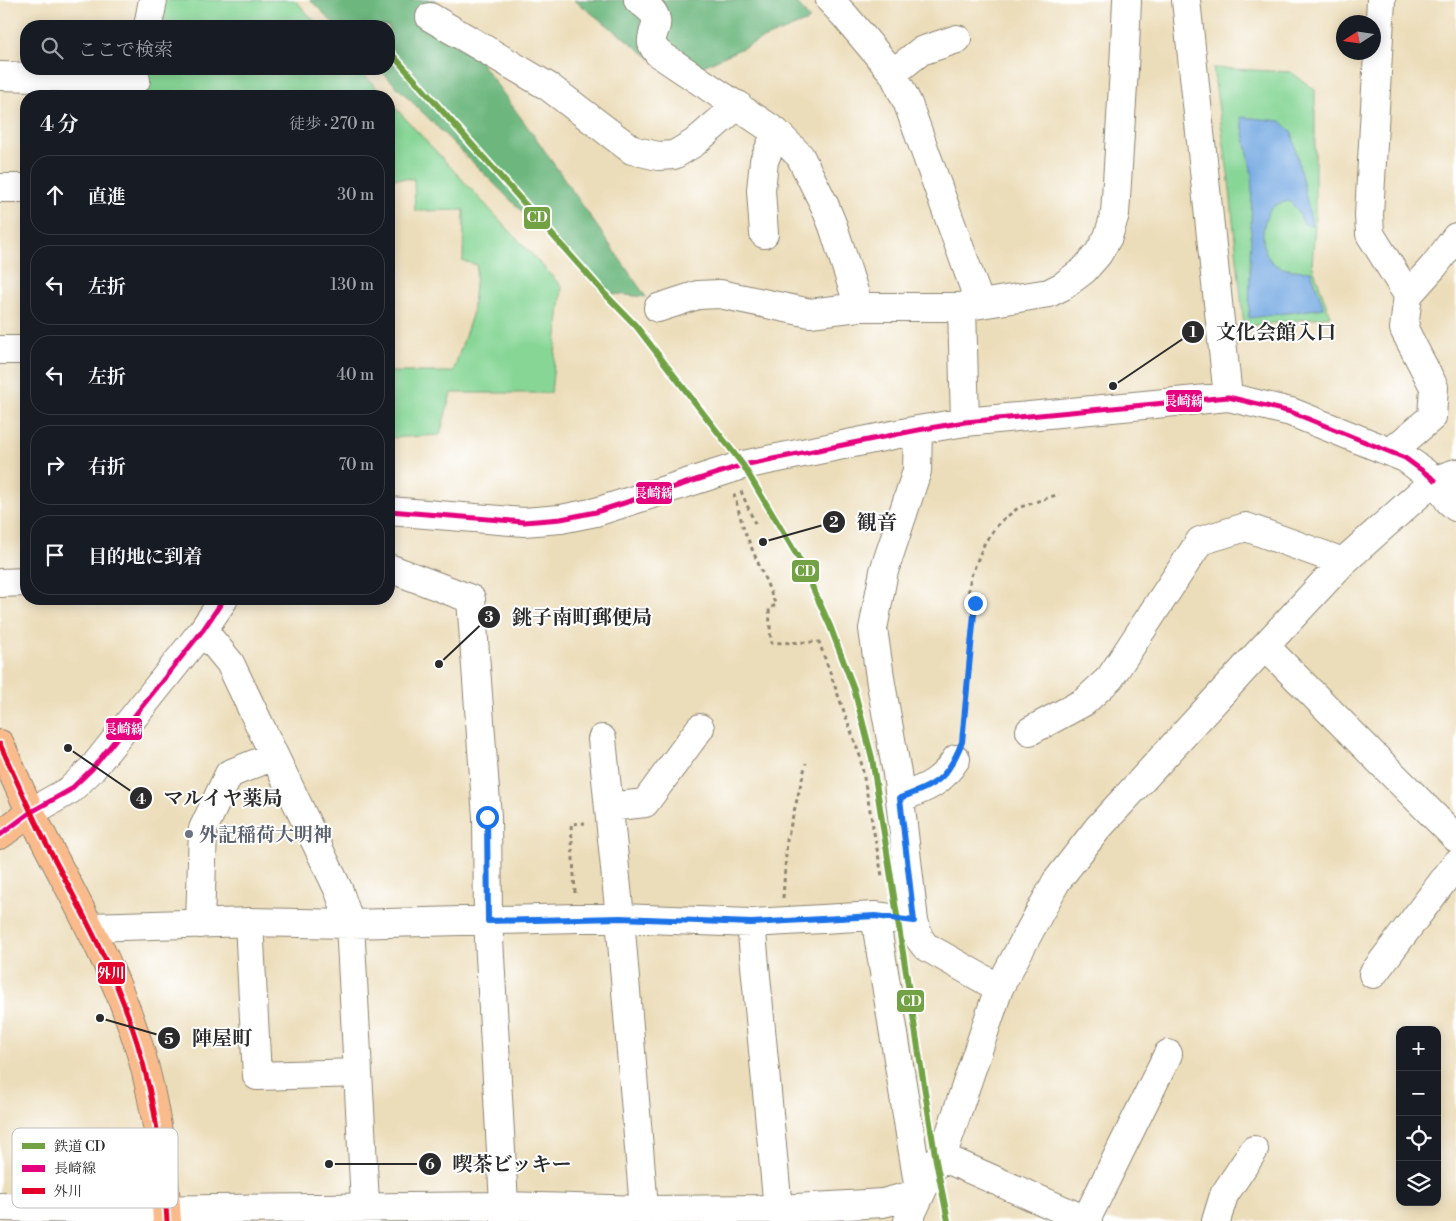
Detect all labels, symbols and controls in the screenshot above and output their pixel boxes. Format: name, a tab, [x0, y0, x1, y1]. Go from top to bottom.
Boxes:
north arrow	[1336, 15, 1381, 60]
search box	[20, 20, 395, 75]
icon: search	[38, 34, 66, 62]
text: ここで検索	[78, 38, 173, 62]
text: 4 分	[40, 112, 78, 138]
text: 徒歩 · 270 m	[289, 114, 375, 134]
icon: ahead	[41, 181, 69, 209]
text: 直進	[88, 185, 126, 209]
text: 30 m	[337, 185, 374, 205]
line badge: CD	[523, 206, 551, 230]
text: CD	[526, 209, 548, 227]
icon: left	[41, 271, 69, 299]
text: 左折	[88, 275, 126, 299]
text: 130 m	[330, 275, 374, 295]
callout: 文化会館入口	[1181, 314, 1346, 349]
text: 文化会館入口	[1216, 321, 1336, 346]
text: 1	[1189, 323, 1197, 342]
icon: left	[41, 361, 69, 389]
text: 左折	[88, 365, 126, 389]
text: 40 m	[337, 365, 374, 385]
line badge: 長崎線	[1165, 389, 1203, 413]
text: 長崎線	[1163, 393, 1205, 411]
icon: right	[41, 451, 69, 479]
text: 右折	[88, 455, 126, 479]
text: 70 m	[338, 455, 374, 475]
line badge: 長崎線	[635, 481, 673, 505]
text: 長崎線	[633, 485, 675, 503]
callout: 観音	[822, 504, 907, 539]
text: 観音	[857, 511, 897, 536]
text: 2	[829, 513, 839, 532]
icon: arrive	[41, 541, 69, 569]
text: 目的地に到着	[88, 545, 202, 569]
line badge: CD	[791, 559, 820, 583]
text: CD	[794, 563, 816, 581]
route end	[964, 592, 987, 615]
callout: 銚子南町郵便局	[477, 599, 662, 634]
text: 銚子南町郵便局	[512, 606, 652, 631]
text: 3	[484, 608, 494, 627]
line badge: 長崎線	[105, 717, 143, 741]
text: 長崎線	[103, 721, 145, 739]
callout: マルイヤ薬局	[128, 781, 293, 816]
text: マルイヤ薬局	[164, 787, 283, 812]
text: 4	[136, 790, 146, 809]
route start	[476, 806, 499, 829]
place label: 外記稲荷大明神	[199, 823, 332, 847]
marker: 外記稲荷大明神	[183, 828, 195, 840]
line badge: 外川	[97, 961, 126, 985]
text: 外川	[97, 965, 125, 983]
line badge: CD	[896, 989, 925, 1013]
text: CD	[900, 993, 922, 1011]
callout: 陣屋町	[157, 1021, 262, 1056]
map controls	[1396, 1026, 1441, 1206]
button: +	[1396, 1026, 1441, 1071]
text: 陣屋町	[192, 1027, 253, 1052]
text: 5	[164, 1030, 174, 1049]
button: −	[1396, 1071, 1441, 1116]
button: locate	[1396, 1116, 1441, 1161]
legend	[12, 1128, 178, 1208]
text: 鉄道 CD	[54, 1138, 106, 1156]
callout: 喫茶ビッキー	[417, 1146, 582, 1181]
text: 喫茶ビッキー	[452, 1153, 572, 1178]
text: 6	[425, 1155, 435, 1174]
text: 長崎線	[54, 1160, 96, 1178]
button: layers	[1396, 1161, 1441, 1206]
text: 外川	[54, 1183, 82, 1201]

